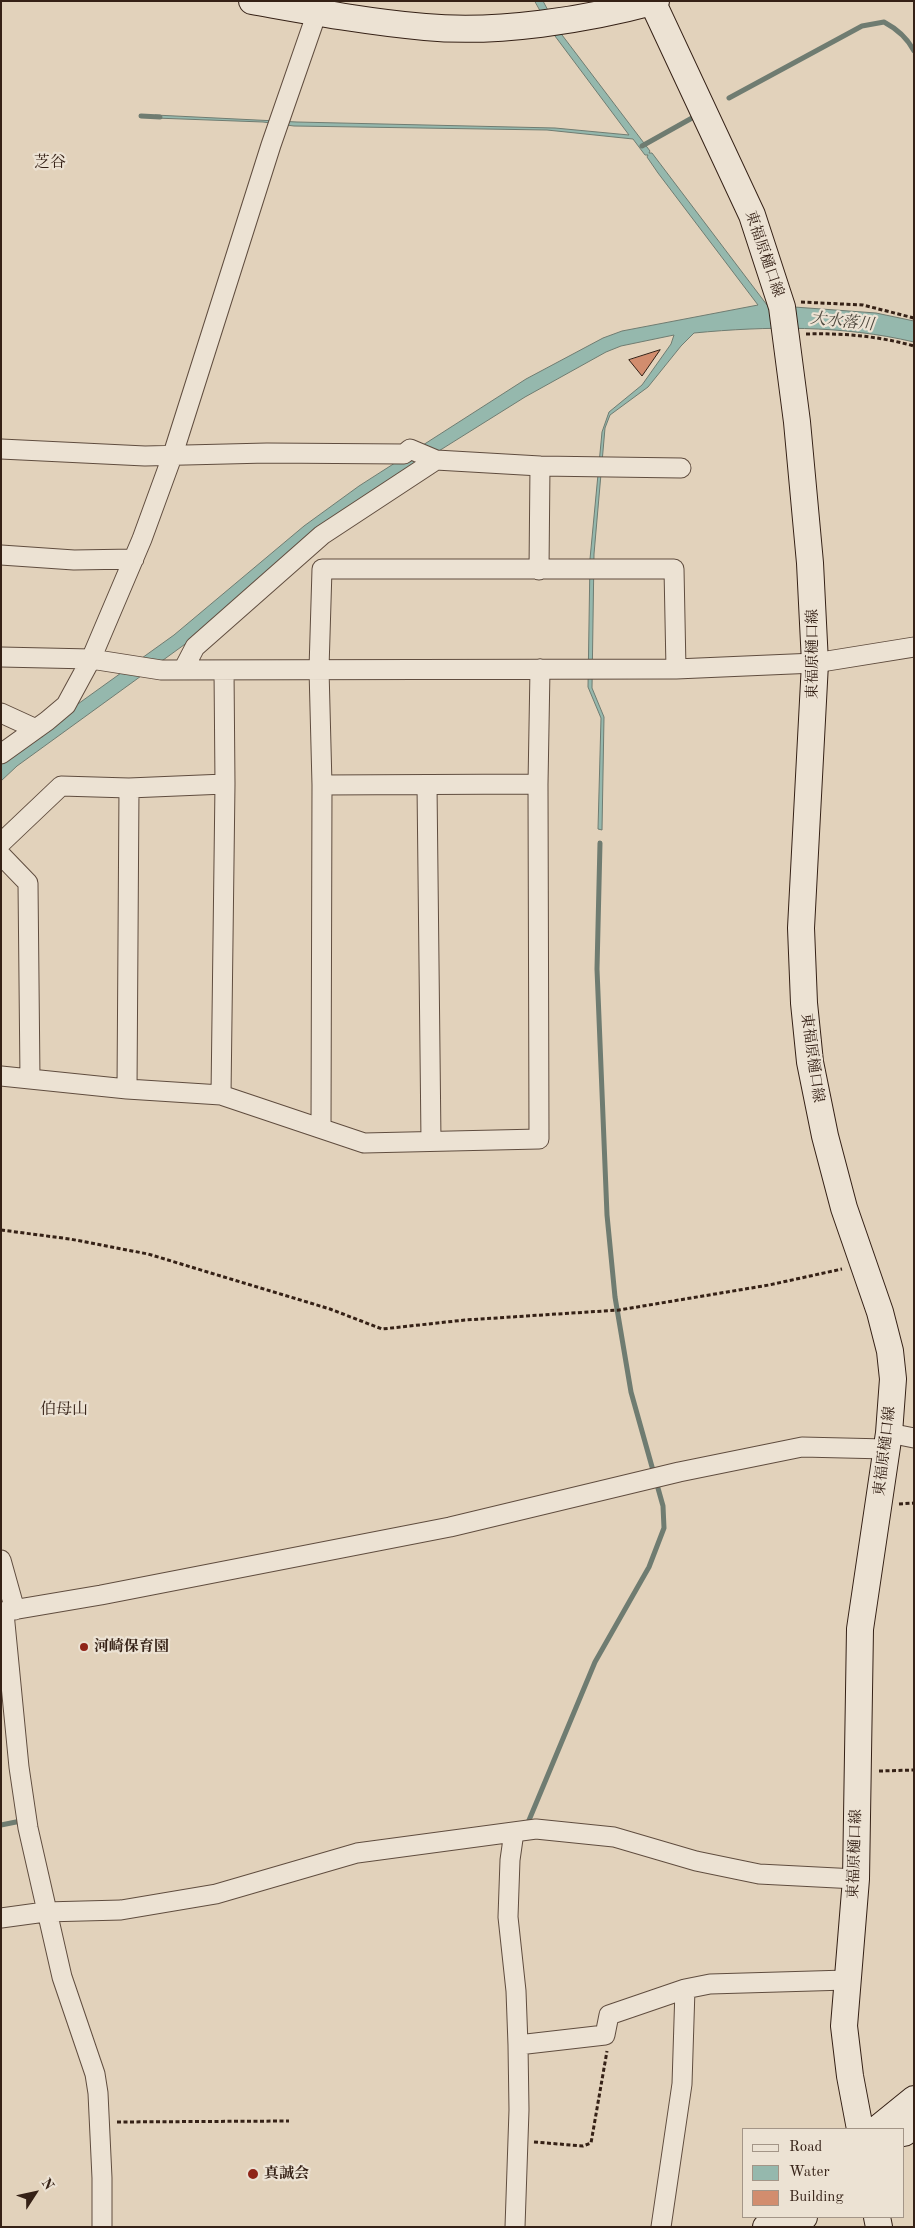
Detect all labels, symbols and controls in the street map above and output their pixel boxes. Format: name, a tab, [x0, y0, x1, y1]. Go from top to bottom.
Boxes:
district label: 芝谷	[34, 153, 66, 173]
street label: 東福原樋口線	[741, 209, 787, 299]
water label: 大水落川	[809, 309, 875, 335]
street label: 東福原樋口線	[804, 609, 822, 699]
street label: 東福原樋口線	[797, 1012, 827, 1104]
district label: 伯母山	[40, 1400, 88, 1420]
street label: 東福原樋口線	[871, 1405, 899, 1497]
place label: 河崎保育園	[94, 1638, 169, 1656]
marker: 河崎保育園	[78, 1641, 90, 1653]
street label: 東福原樋口線	[844, 1809, 866, 1899]
legend	[742, 2128, 905, 2218]
text: Road	[789, 2140, 822, 2155]
place label: 真誠会	[264, 2165, 309, 2183]
text: Water	[789, 2165, 830, 2180]
marker: 真誠会	[246, 2167, 260, 2181]
north arrow	[10, 2168, 60, 2218]
text: N	[38, 2176, 56, 2193]
text: Building	[789, 2190, 844, 2205]

